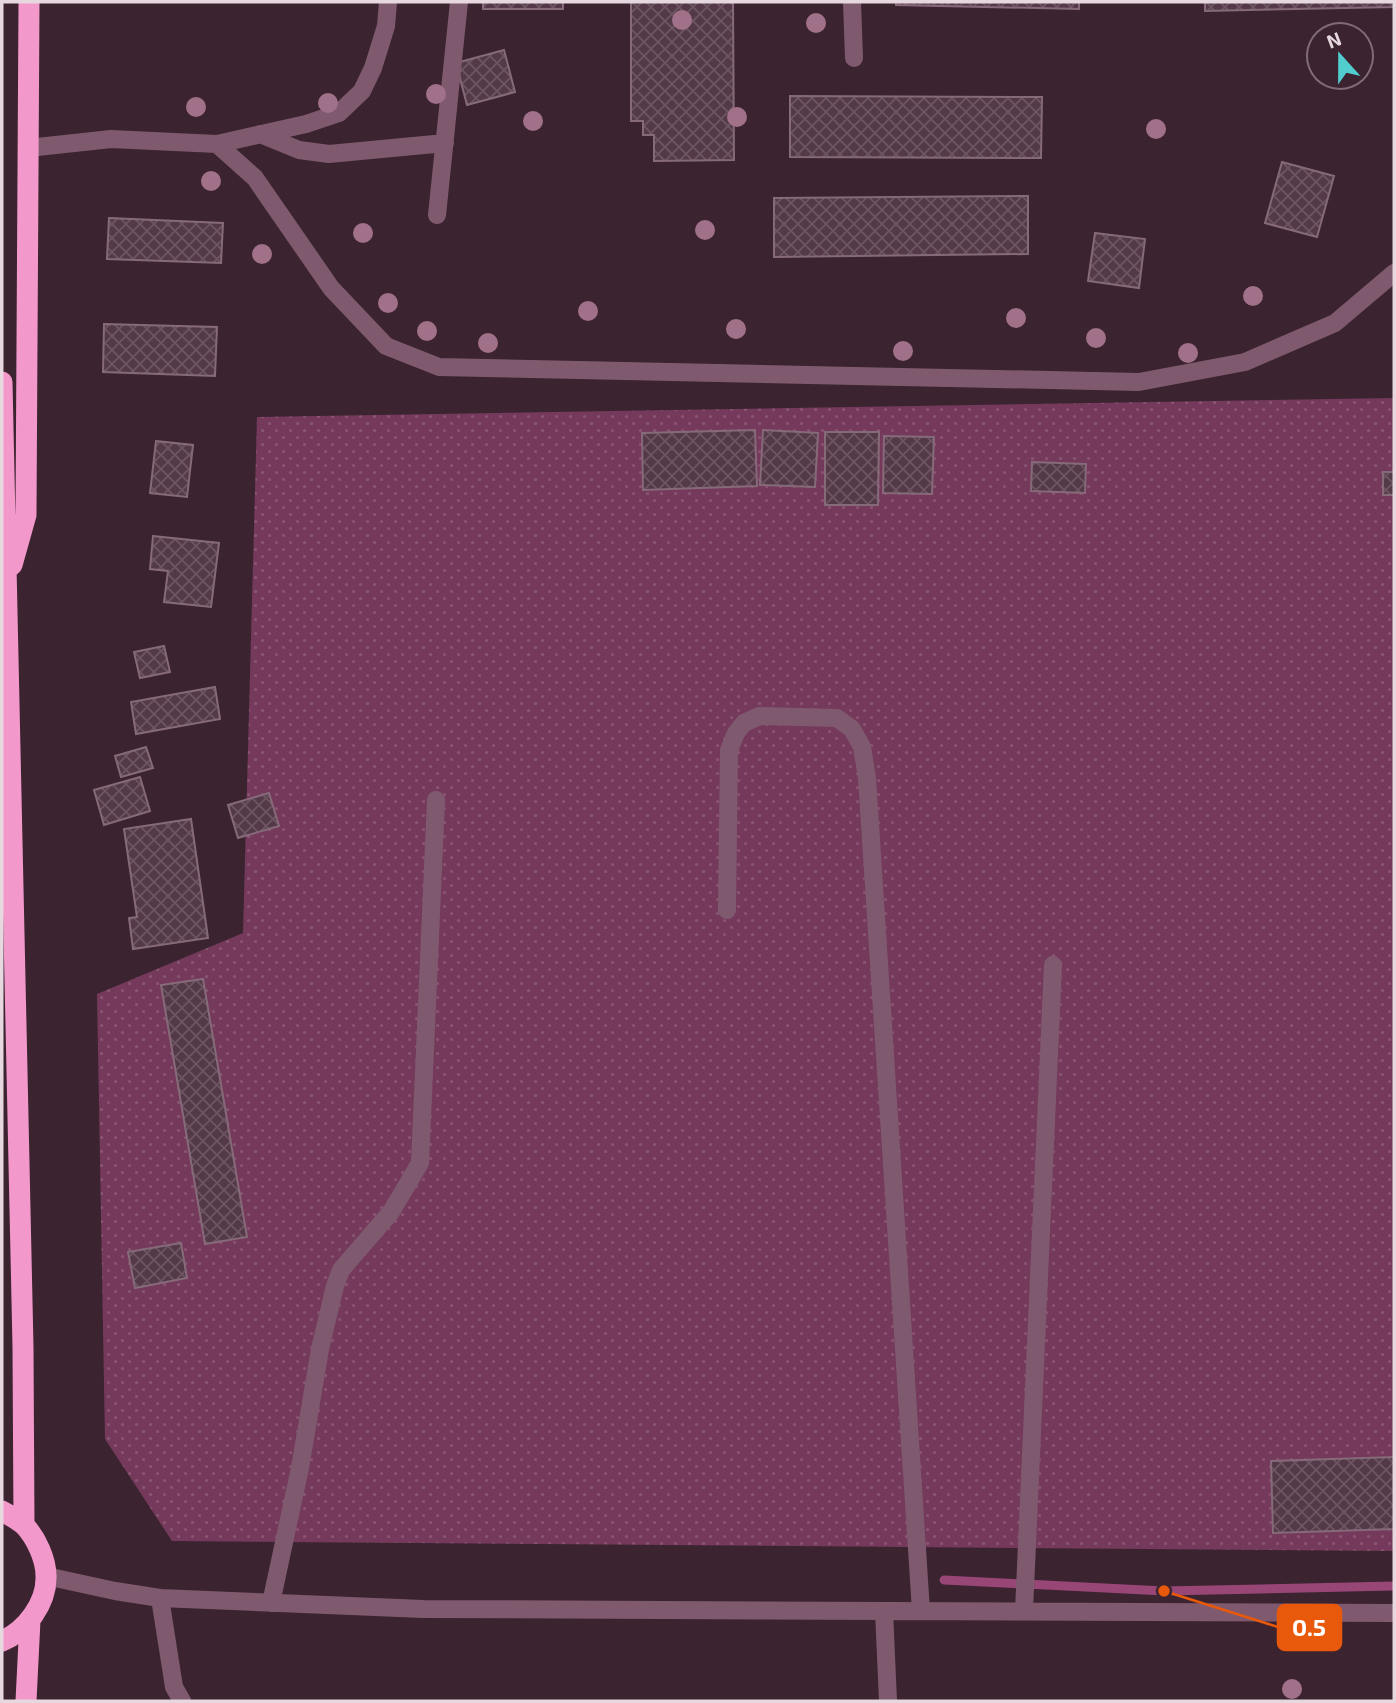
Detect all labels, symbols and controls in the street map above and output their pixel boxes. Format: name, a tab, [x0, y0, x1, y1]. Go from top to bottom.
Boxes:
north arrow	[1305, 21, 1375, 91]
text: N	[1323, 26, 1344, 53]
callout: 0.5	[1278, 1605, 1341, 1650]
text: 0.5	[1292, 1612, 1326, 1641]

